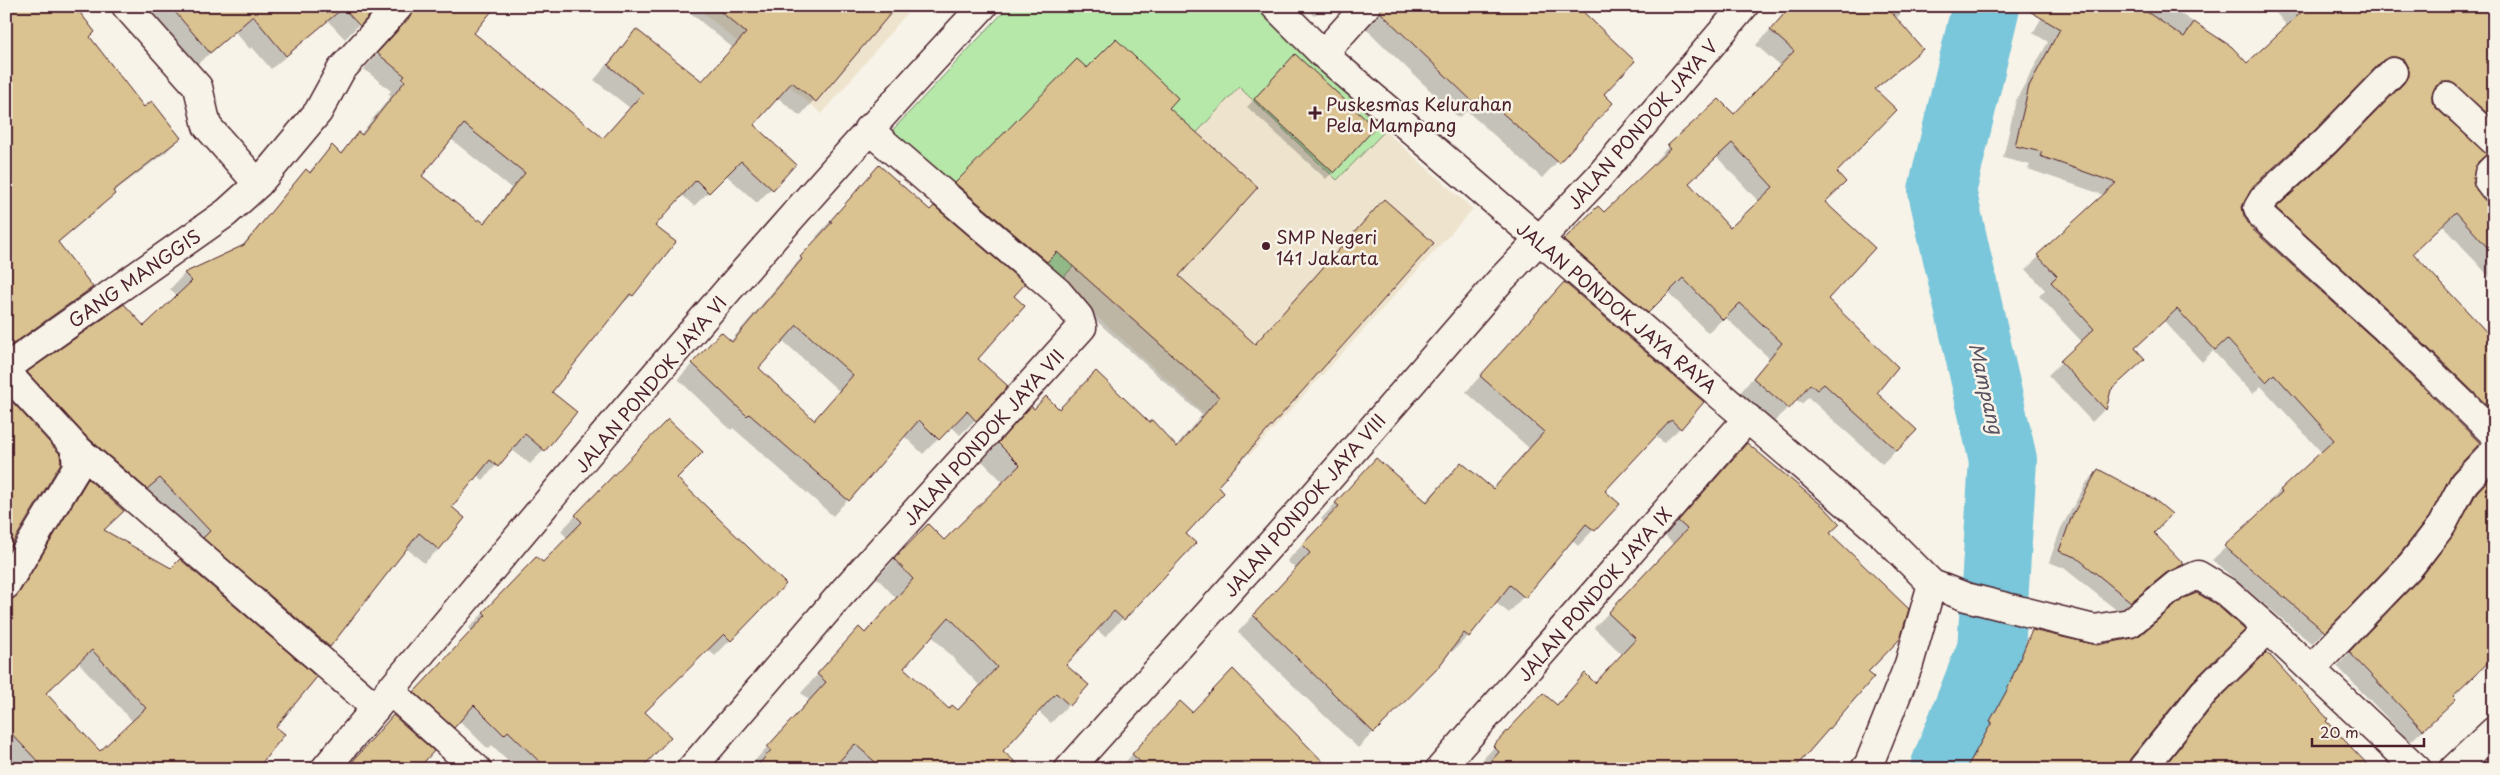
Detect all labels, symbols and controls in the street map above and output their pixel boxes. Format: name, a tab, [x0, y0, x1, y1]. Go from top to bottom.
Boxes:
street label: JALAN PONDOK JAYA V	[1560, 32, 1724, 215]
place label: Puskesmas Kelurahan Pela Mampang	[1326, 90, 1512, 138]
marker: Puskesmas Kelurahan Pela Mampang	[1308, 106, 1322, 120]
street label: JALAN PONDOK JAYA RAYA	[1511, 215, 1723, 399]
street label: GANG MANGGIS	[62, 222, 206, 334]
place label: SMP Negeri 141 Jakarta	[1276, 223, 1379, 271]
marker: SMP Negeri 141 Jakarta	[1260, 240, 1272, 252]
street label: JALAN PONDOK JAYA VI	[568, 290, 732, 478]
water label: Mampang	[1963, 340, 2011, 437]
street label: JALAN PONDOK JAYA VII	[896, 343, 1070, 531]
street label: JALAN PONDOK JAYA VIII	[1217, 408, 1391, 602]
street label: JALAN PONDOK JAYA IX	[1511, 501, 1677, 687]
scale bar	[2312, 715, 2425, 747]
text: 20 m	[2320, 720, 2359, 743]

